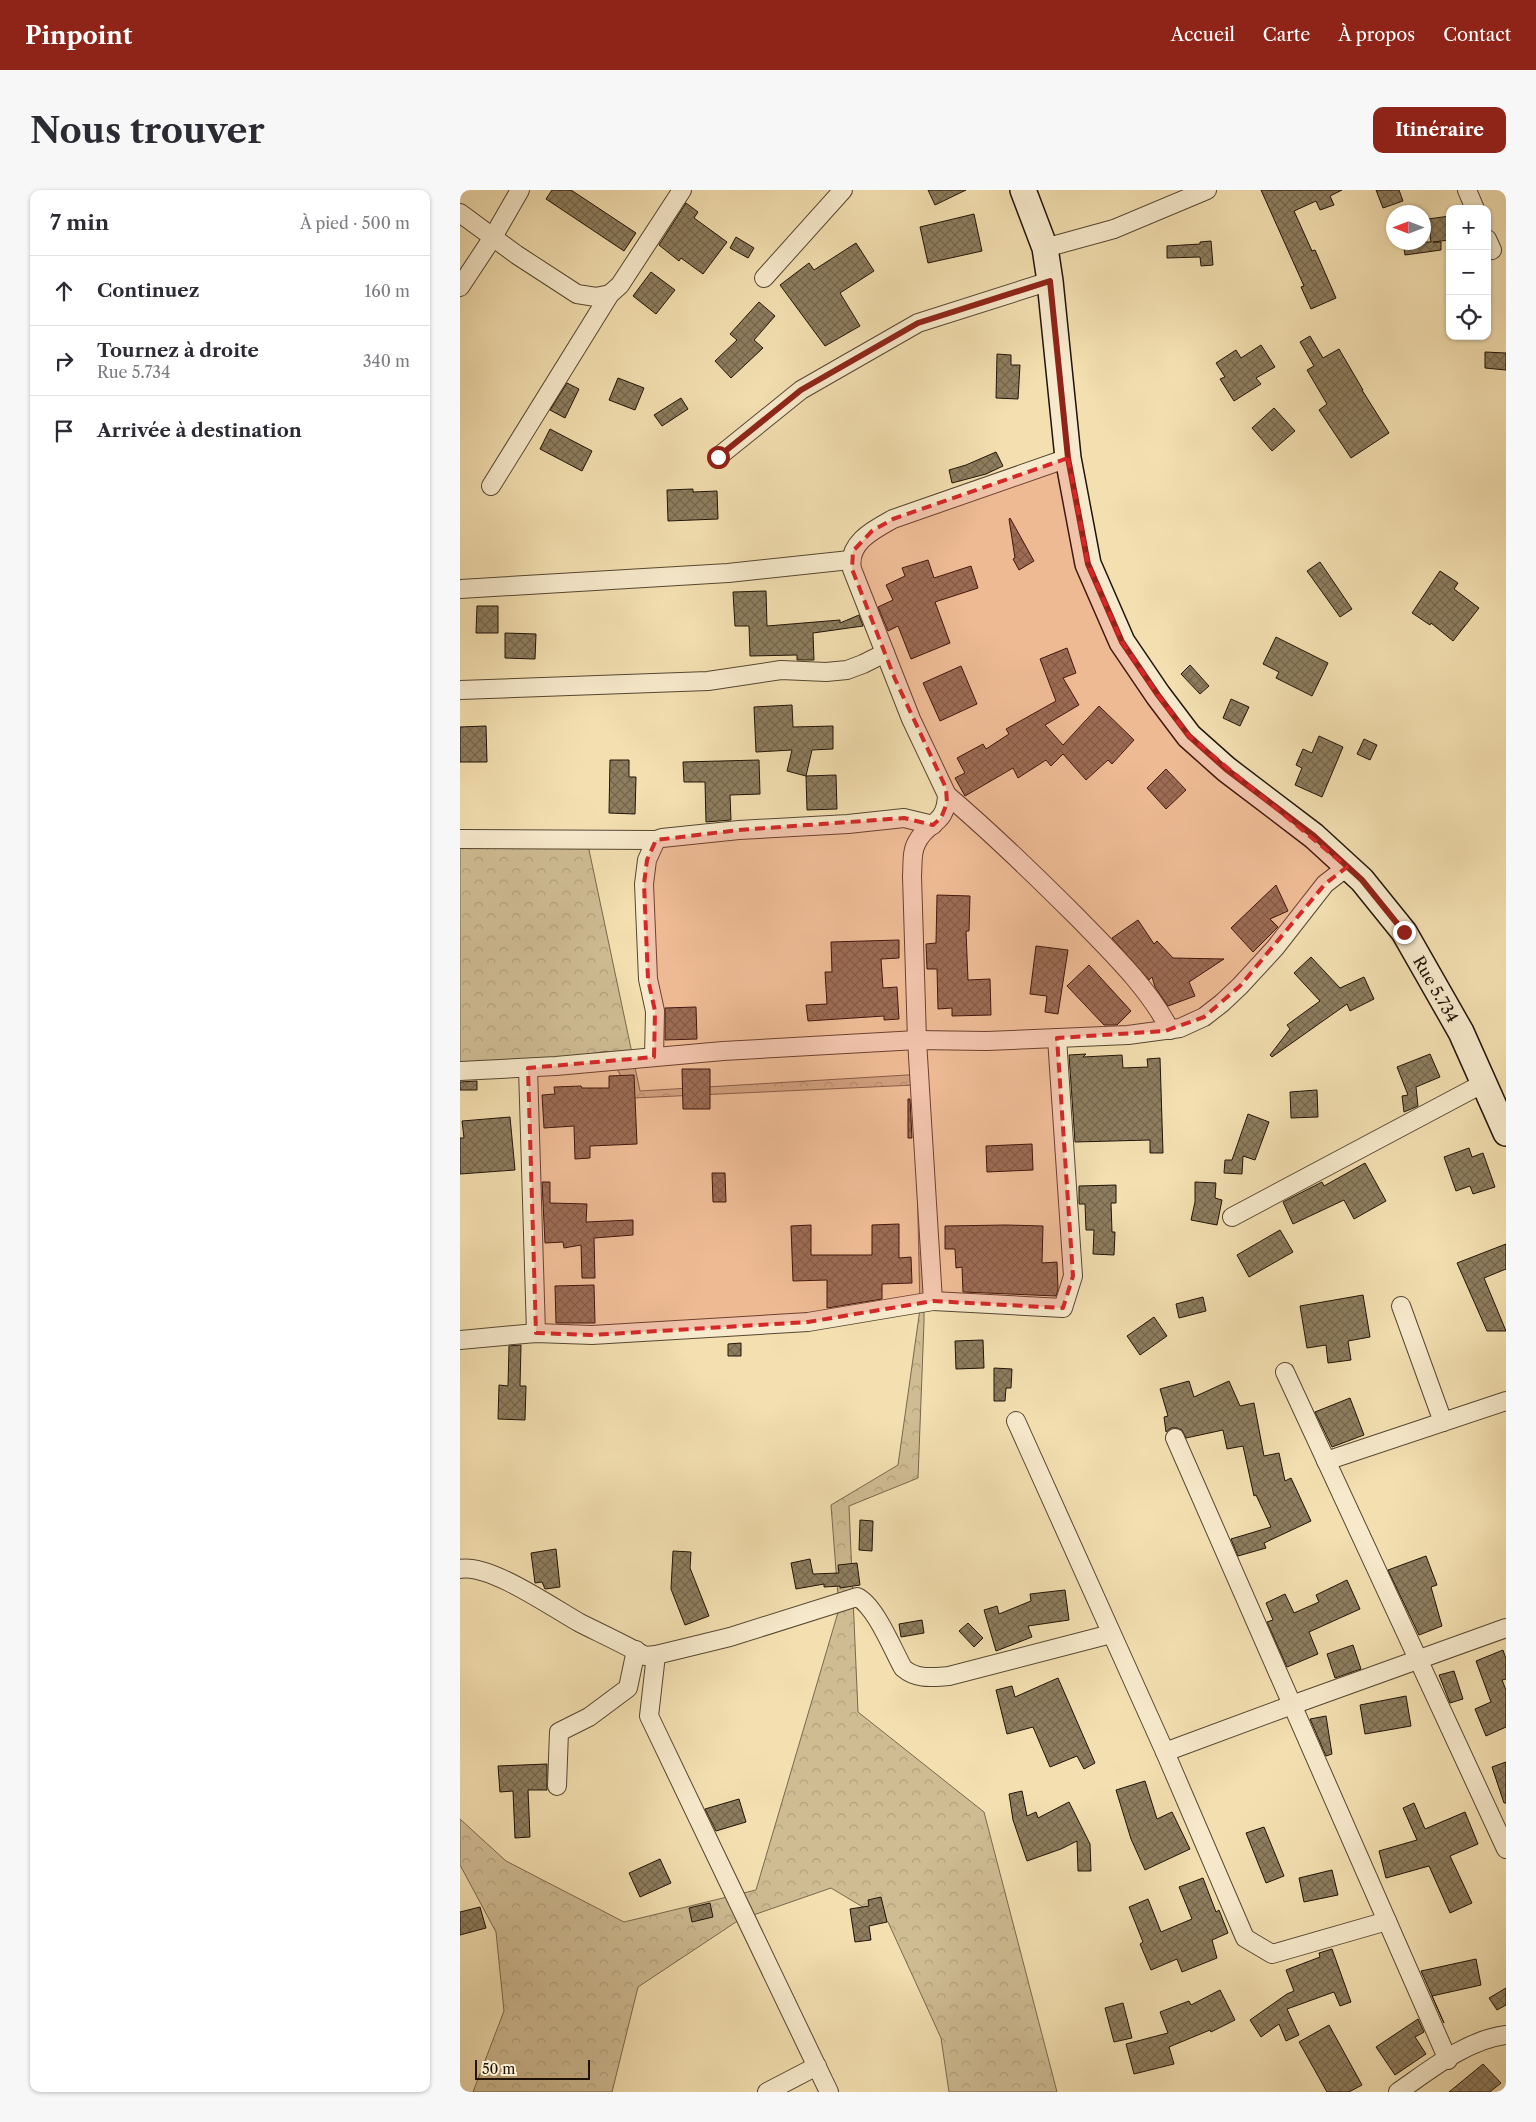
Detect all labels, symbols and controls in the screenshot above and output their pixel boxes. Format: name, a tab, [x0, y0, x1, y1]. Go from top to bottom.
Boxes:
text: Pinpoint	[25, 21, 132, 50]
text: Accueil	[1171, 24, 1235, 46]
text: Carte	[1263, 24, 1310, 46]
text: À propos	[1338, 24, 1415, 46]
text: Contact	[1443, 24, 1511, 46]
button: Itinéraire	[1373, 107, 1506, 153]
text: Nous trouver	[30, 109, 265, 152]
north arrow	[1386, 205, 1431, 250]
map controls	[1446, 205, 1491, 340]
button: +	[1446, 205, 1491, 250]
text: 7 min	[50, 210, 109, 235]
text: À pied · 500 m	[300, 213, 410, 233]
button: −	[1446, 250, 1491, 295]
icon: ahead	[50, 277, 78, 305]
text: Continuez	[97, 279, 199, 302]
text: 160 m	[365, 281, 410, 301]
button: locate	[1446, 295, 1491, 340]
text: Tournez à droite	[97, 339, 259, 362]
icon: right	[50, 347, 78, 375]
text: 340 m	[363, 351, 410, 371]
text: Rue 5.734	[97, 362, 170, 382]
icon: arrive	[50, 417, 78, 445]
text: Arrivée à destination	[97, 419, 302, 442]
route start	[707, 446, 730, 469]
route end	[1393, 921, 1416, 944]
street label: Rue 5.734	[1409, 952, 1463, 1026]
scale bar	[475, 2057, 590, 2080]
text: 50 m	[482, 2060, 515, 2078]

